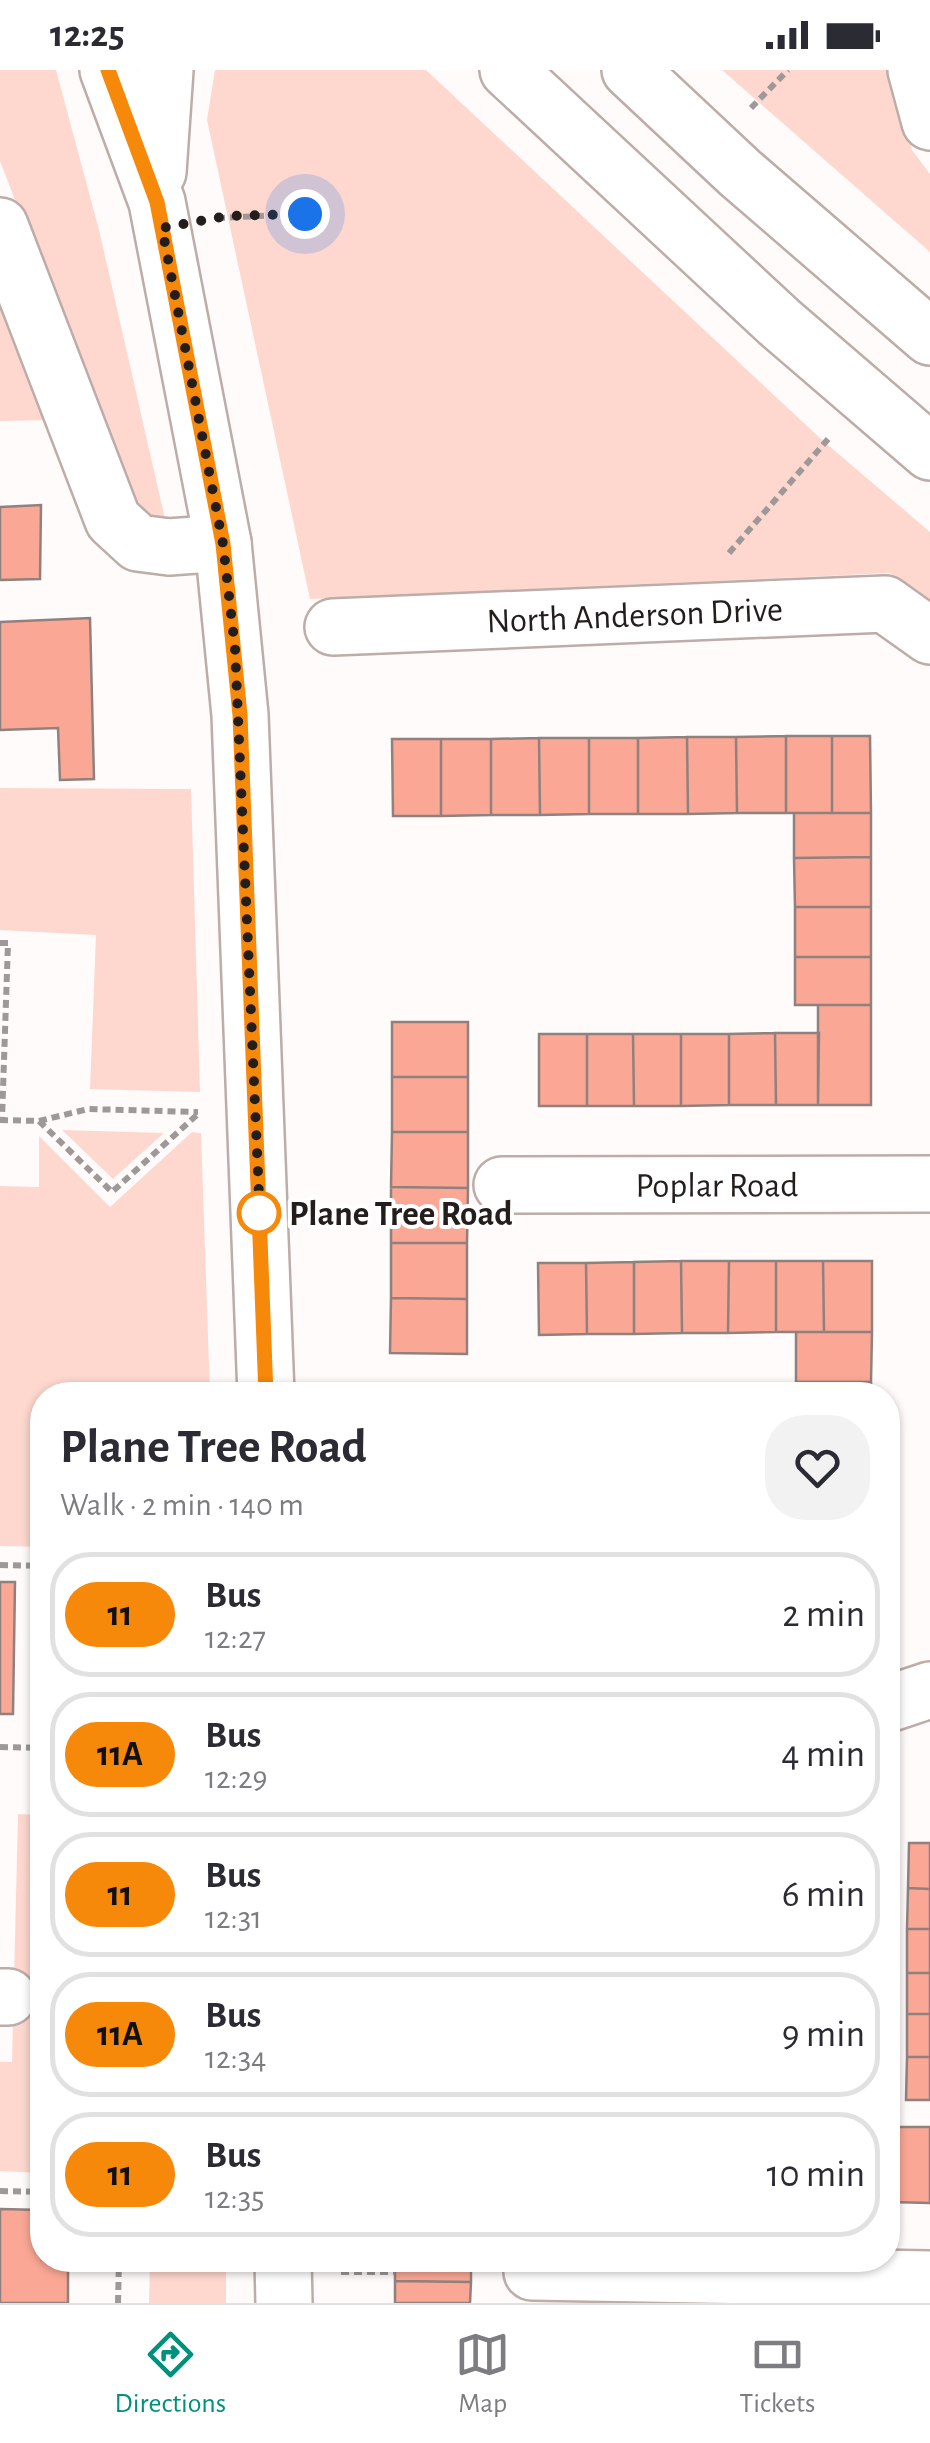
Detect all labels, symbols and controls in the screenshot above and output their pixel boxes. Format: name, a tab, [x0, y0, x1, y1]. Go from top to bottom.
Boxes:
text: 12:25	[50, 16, 125, 54]
your location	[280, 189, 330, 239]
street label: North Anderson Drive	[486, 592, 784, 640]
street label: Poplar Road	[635, 1168, 799, 1204]
marker: Plane Tree Road	[238, 1192, 280, 1234]
place label: Plane Tree Road	[289, 1197, 513, 1232]
button: heart	[765, 1415, 870, 1520]
text: Plane Tree Road	[60, 1424, 367, 1472]
text: Walk · 2 min · 140 m	[60, 1489, 304, 1521]
text: Bus	[205, 1577, 261, 1615]
text: 2 min	[782, 1596, 865, 1634]
text: 11	[107, 1597, 133, 1632]
text: 12:27	[205, 1622, 266, 1654]
text: Bus	[205, 1717, 261, 1755]
text: 4 min	[781, 1736, 865, 1774]
text: 11A	[97, 1737, 143, 1772]
text: 12:29	[205, 1762, 268, 1794]
text: Bus	[205, 1857, 261, 1895]
text: 6 min	[782, 1876, 865, 1914]
text: 11	[107, 1877, 133, 1912]
text: 12:31	[205, 1902, 262, 1934]
text: Bus	[205, 1997, 261, 2035]
text: 9 min	[782, 2016, 865, 2054]
text: 11A	[97, 2017, 143, 2052]
text: 12:34	[205, 2042, 266, 2074]
text: Bus	[205, 2137, 261, 2175]
text: 10 min	[766, 2156, 865, 2194]
text: 11	[107, 2157, 133, 2192]
text: 12:35	[205, 2182, 264, 2214]
tab: Directions	[115, 2327, 226, 2421]
tab: Map	[455, 2327, 510, 2421]
tab: Tickets	[740, 2327, 815, 2421]

